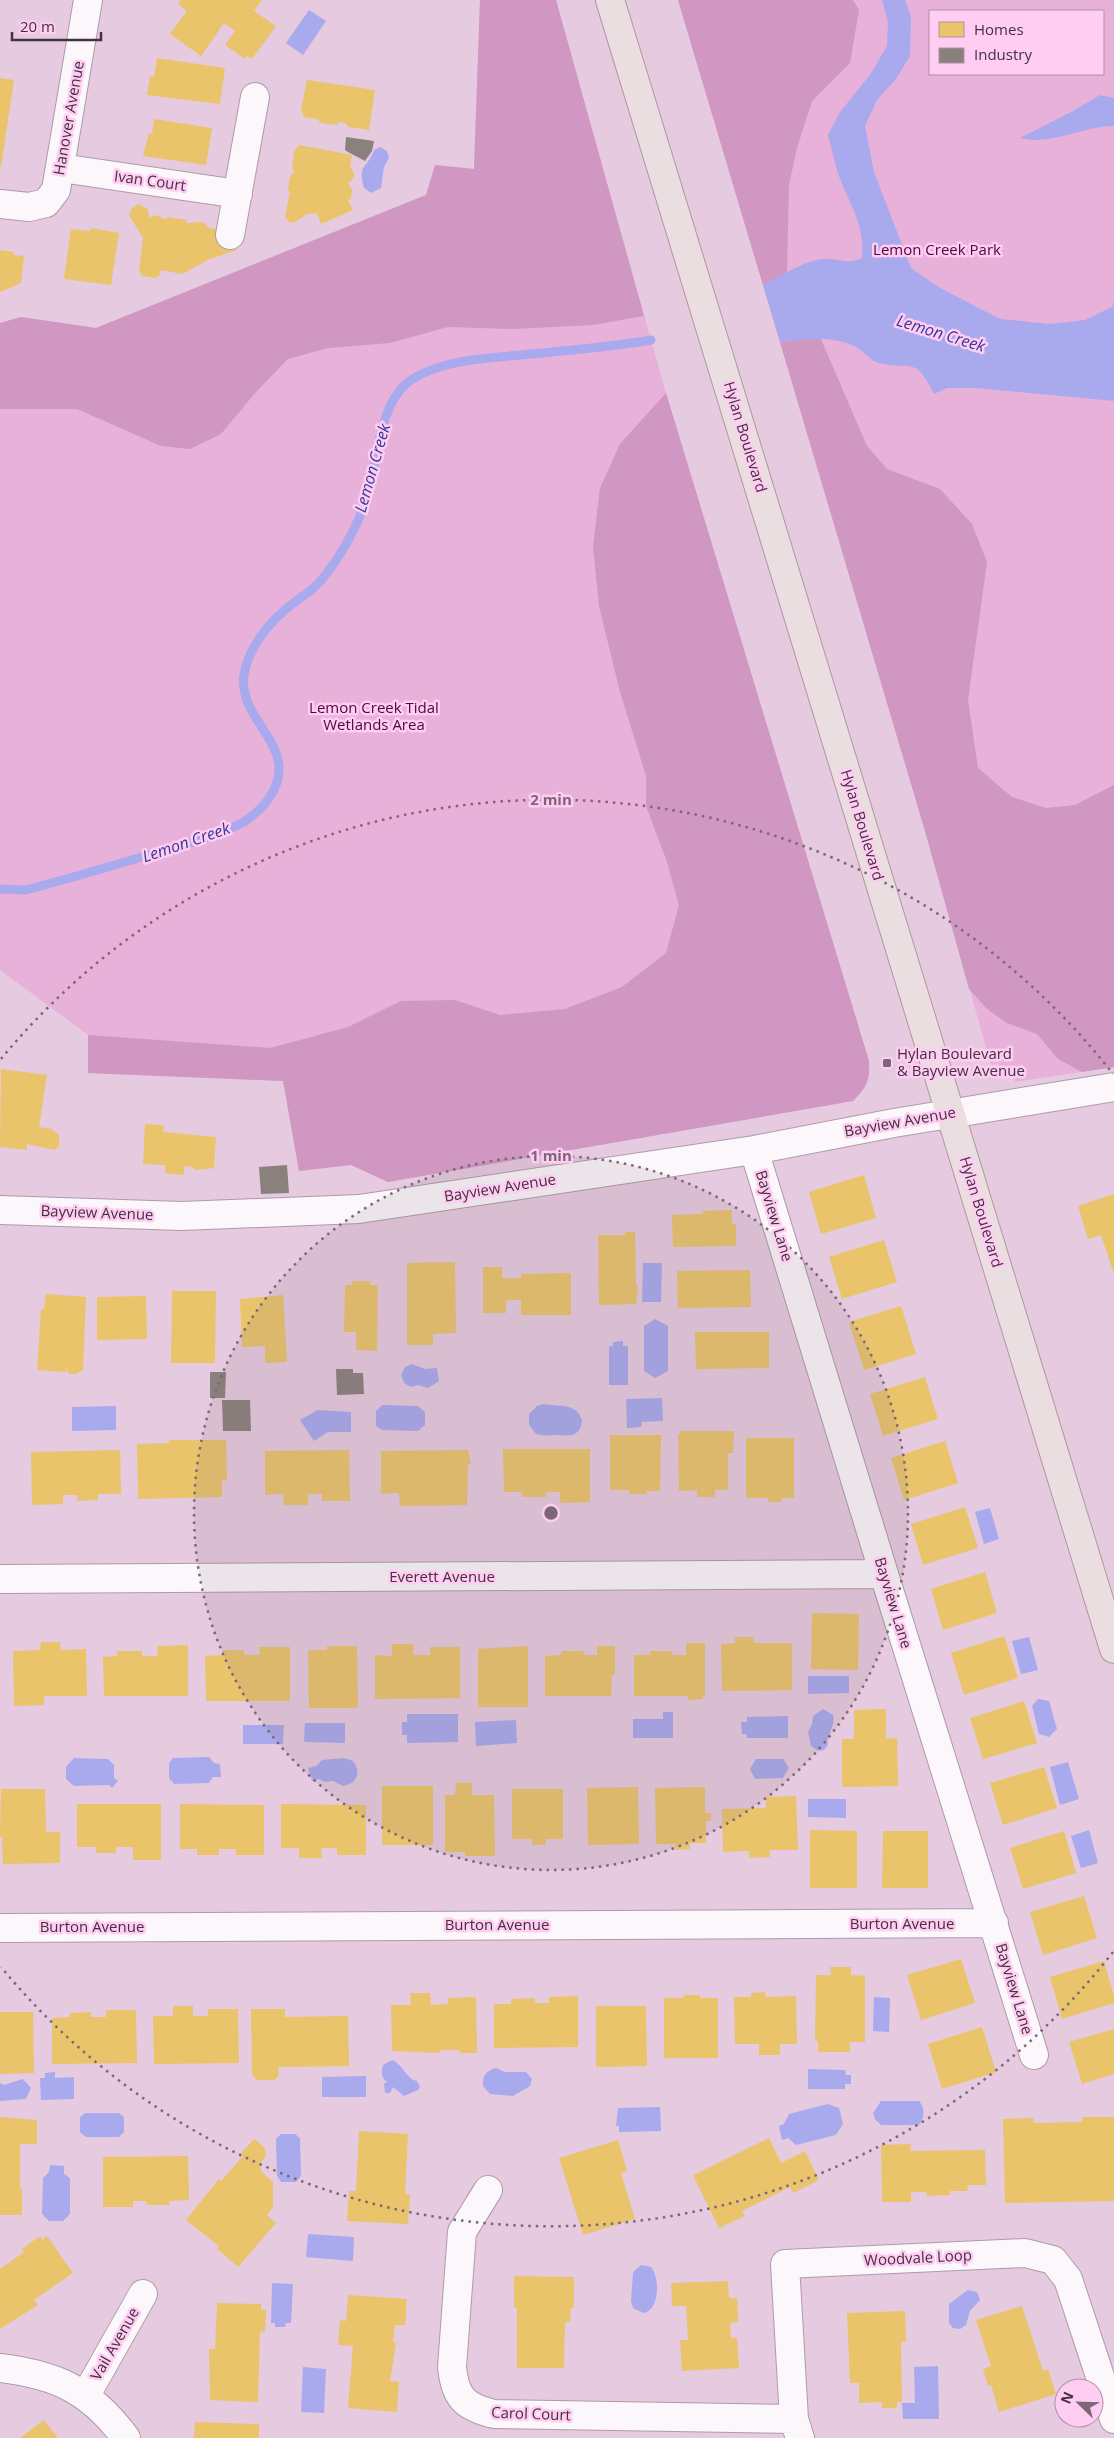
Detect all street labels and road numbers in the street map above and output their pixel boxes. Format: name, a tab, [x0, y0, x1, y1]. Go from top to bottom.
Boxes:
street label: Hanover Avenue	[48, 59, 88, 177]
street label: Ivan Court	[113, 165, 187, 195]
street label: Hylan Boulevard	[720, 379, 772, 495]
street label: Hylan Boulevard	[837, 767, 889, 883]
street label: Bayview Avenue	[842, 1101, 957, 1141]
street label: Hylan Boulevard	[956, 1154, 1008, 1270]
street label: Bayview Avenue	[442, 1168, 557, 1206]
street label: Bayview Lane	[752, 1168, 798, 1264]
street label: Bayview Avenue	[40, 1200, 154, 1224]
street label: Bayview Lane	[871, 1555, 917, 1651]
street label: Everett Avenue	[389, 1566, 495, 1586]
street label: Burton Avenue	[850, 1913, 954, 1933]
street label: Burton Avenue	[445, 1914, 549, 1934]
street label: Burton Avenue	[40, 1916, 144, 1936]
street label: Bayview Lane	[992, 1941, 1038, 2037]
street label: Woodvale Loop	[863, 2244, 972, 2270]
street label: Vail Avenue	[85, 2303, 143, 2384]
street label: Carol Court	[491, 2402, 571, 2424]

